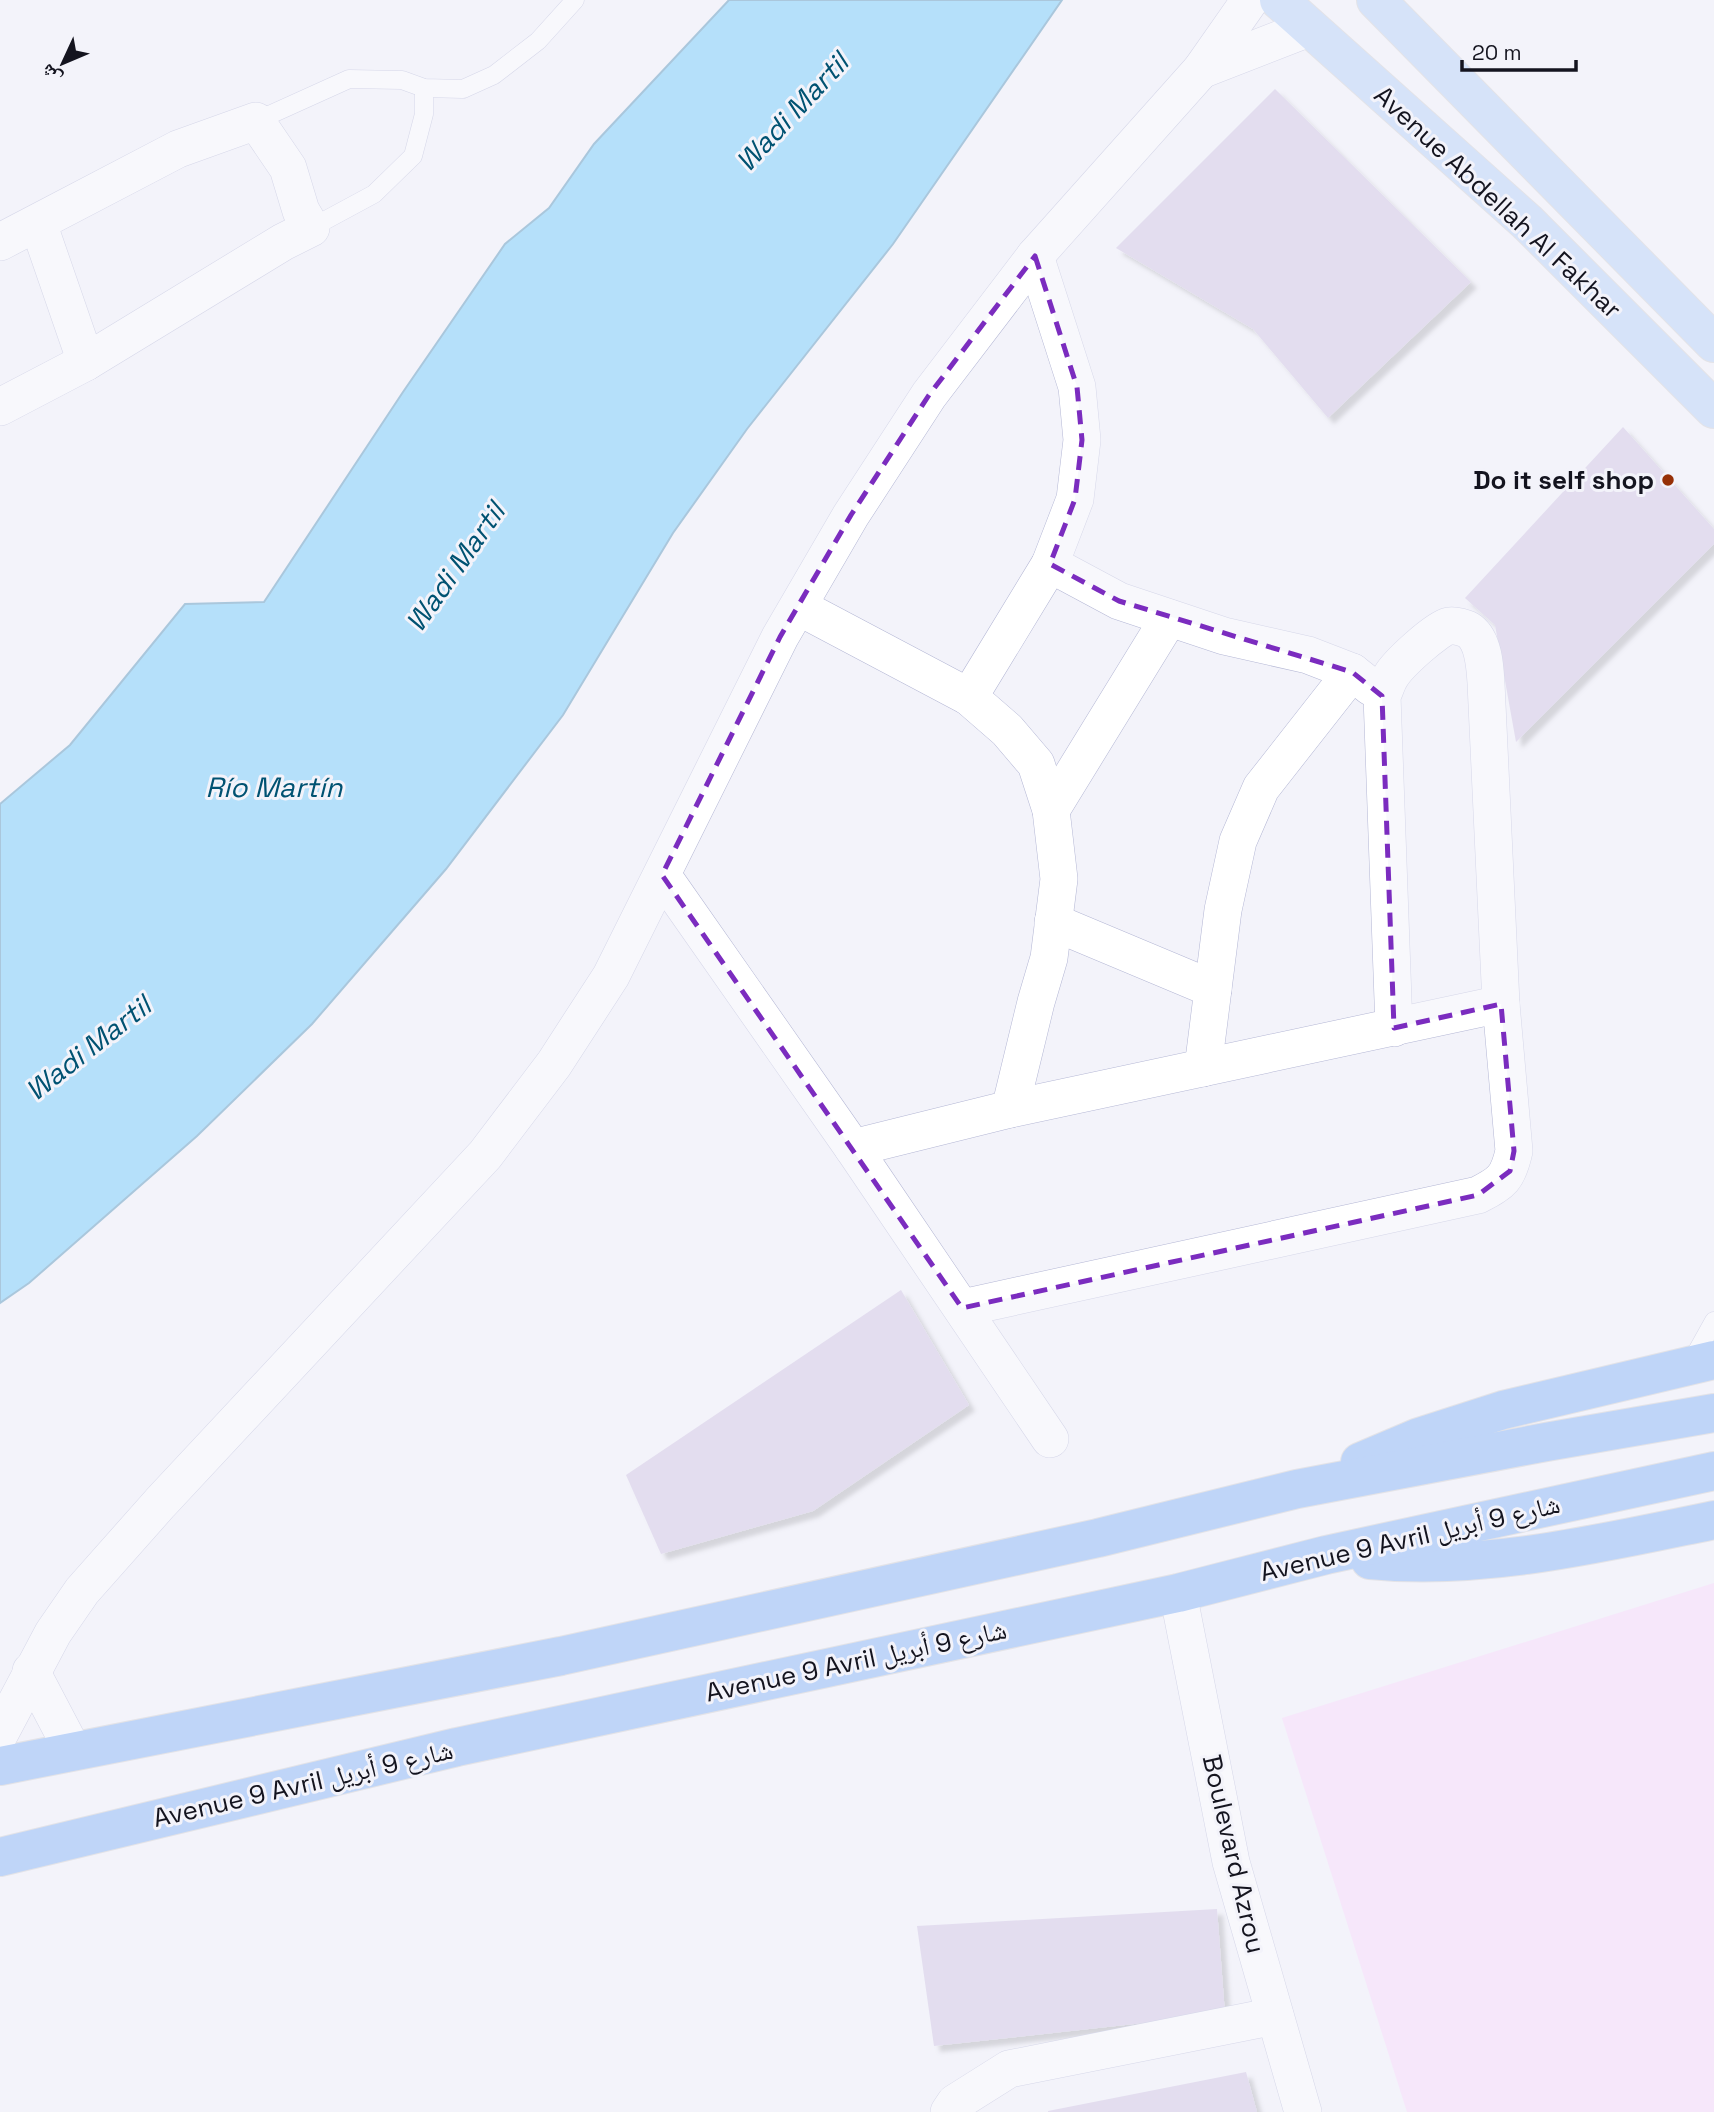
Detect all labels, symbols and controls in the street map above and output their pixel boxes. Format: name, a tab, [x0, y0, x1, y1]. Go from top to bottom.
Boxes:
north arrow	[28, 28, 98, 98]
scale bar	[1462, 28, 1576, 72]
text: 20 m	[1472, 39, 1522, 66]
water label: Wadi Martil	[728, 43, 858, 179]
text: ش	[35, 59, 67, 90]
street label: Avenue Abdellah Al Fakhar	[1367, 78, 1629, 326]
place label: Do it self shop	[1473, 463, 1654, 497]
marker: Do it self shop	[1660, 472, 1676, 488]
water label: Wadi Martil	[397, 493, 514, 639]
water label: Río Martín	[206, 769, 343, 805]
water label: Wadi Martil	[18, 986, 160, 1108]
street label: Avenue 9 Avril شارع 9 أبريل	[1257, 1487, 1563, 1589]
street label: Avenue 9 Avril شارع 9 أبريل	[702, 1612, 1010, 1710]
street label: Avenue 9 Avril شارع 9 أبريل	[150, 1733, 456, 1835]
street label: Boulevard Azrou	[1195, 1751, 1273, 1957]

